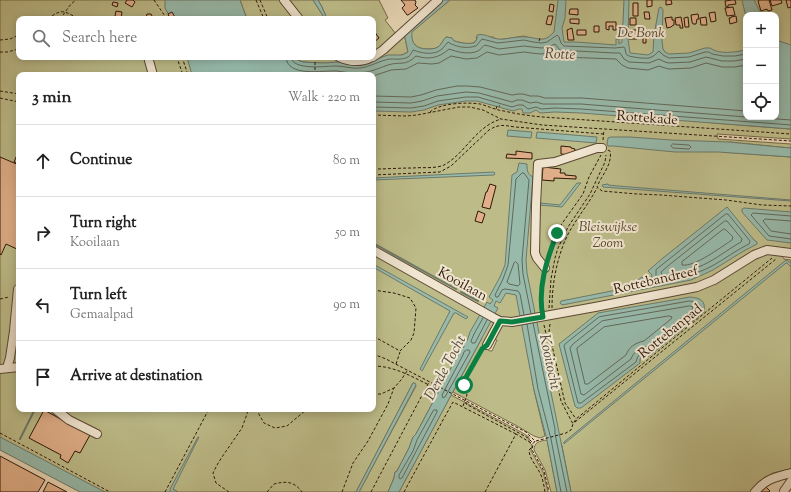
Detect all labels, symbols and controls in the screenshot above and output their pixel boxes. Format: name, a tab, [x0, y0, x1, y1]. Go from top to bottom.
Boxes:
map controls	[743, 12, 779, 120]
button: +	[743, 12, 779, 48]
search box	[16, 16, 376, 60]
park label: De Bonk	[617, 24, 665, 44]
icon: search	[30, 27, 52, 49]
text: Search here	[62, 28, 137, 49]
water label: Rotte	[544, 44, 576, 66]
button: −	[743, 48, 779, 84]
button: locate	[743, 84, 779, 120]
text: 3 min	[32, 86, 71, 110]
text: Walk · 220 m	[288, 89, 360, 107]
street label: Rottekade	[616, 107, 678, 131]
icon: ahead	[32, 150, 54, 172]
text: Continue	[70, 150, 132, 171]
text: 80 m	[333, 152, 360, 170]
text: Turn right	[70, 213, 136, 234]
park label: Bleiswijkse Zoom	[579, 218, 638, 254]
icon: right	[32, 222, 54, 244]
text: 50 m	[335, 224, 360, 242]
route end	[548, 224, 566, 242]
text: Kooilaan	[70, 234, 120, 252]
street label: Rottebandreef	[612, 261, 701, 300]
street label: Kooilaan	[434, 263, 490, 307]
text: Turn left	[70, 285, 127, 306]
icon: left	[32, 294, 54, 316]
text: 90 m	[333, 296, 360, 314]
street label: Rottebanpad	[635, 300, 707, 364]
text: Gemaalpad	[70, 306, 133, 324]
water label: Derde Tocht	[420, 331, 472, 404]
water label: Kooitocht	[533, 332, 565, 392]
icon: arrive	[32, 366, 54, 388]
text: Arrive at destination	[70, 366, 203, 387]
route start	[455, 376, 473, 394]

